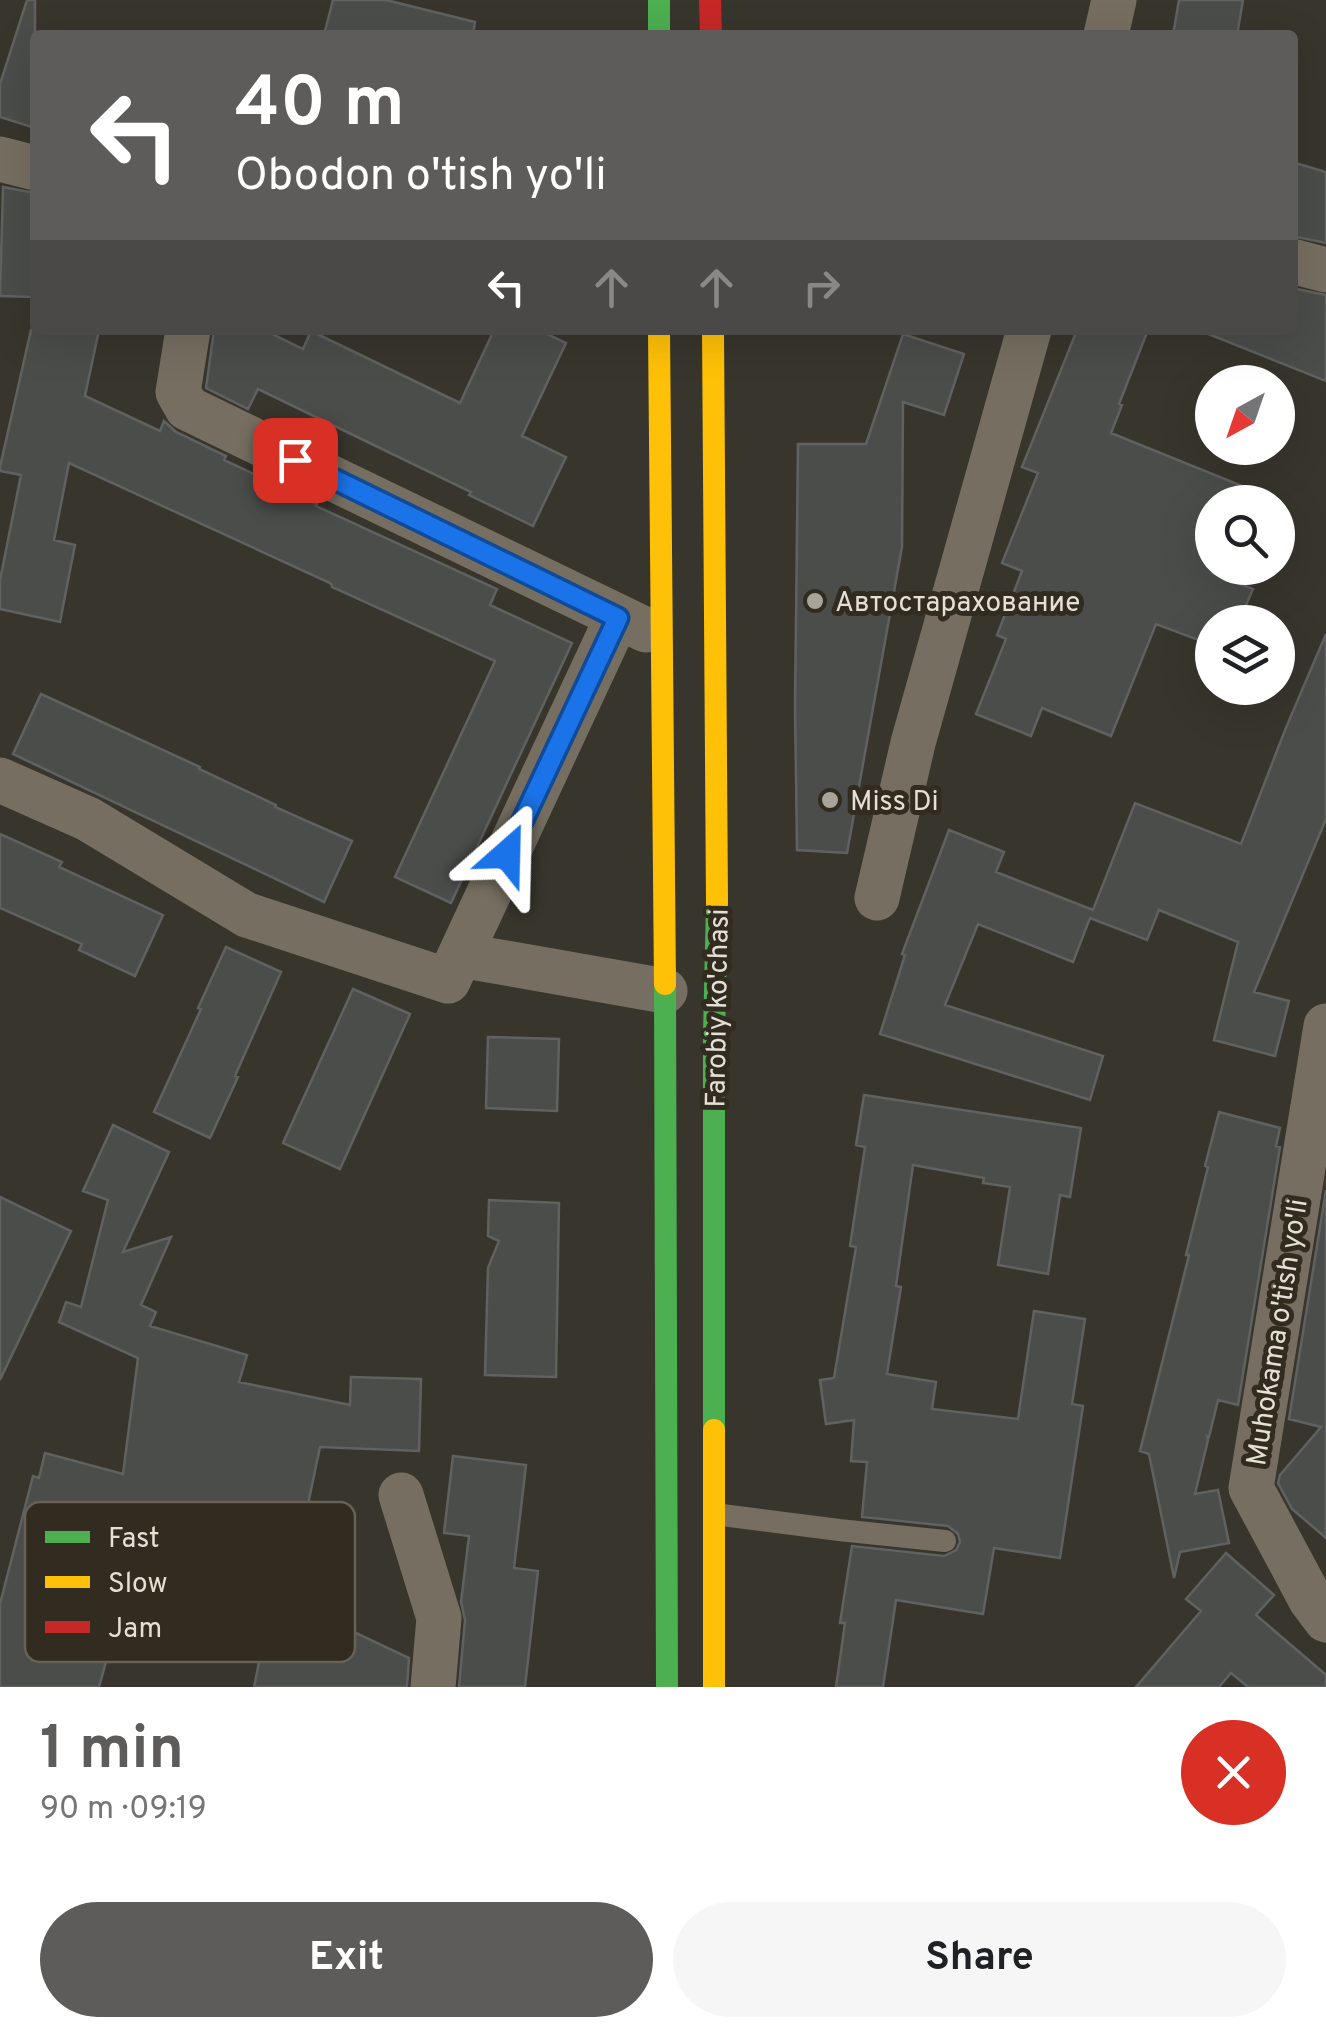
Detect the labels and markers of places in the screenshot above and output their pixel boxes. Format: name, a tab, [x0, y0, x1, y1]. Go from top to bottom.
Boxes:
pin	[253, 418, 338, 503]
place label: Автостарахование	[835, 586, 1080, 622]
marker: Автостарахование	[804, 590, 826, 612]
place label: Miss Di	[850, 785, 939, 821]
marker: Miss Di	[819, 789, 841, 811]

